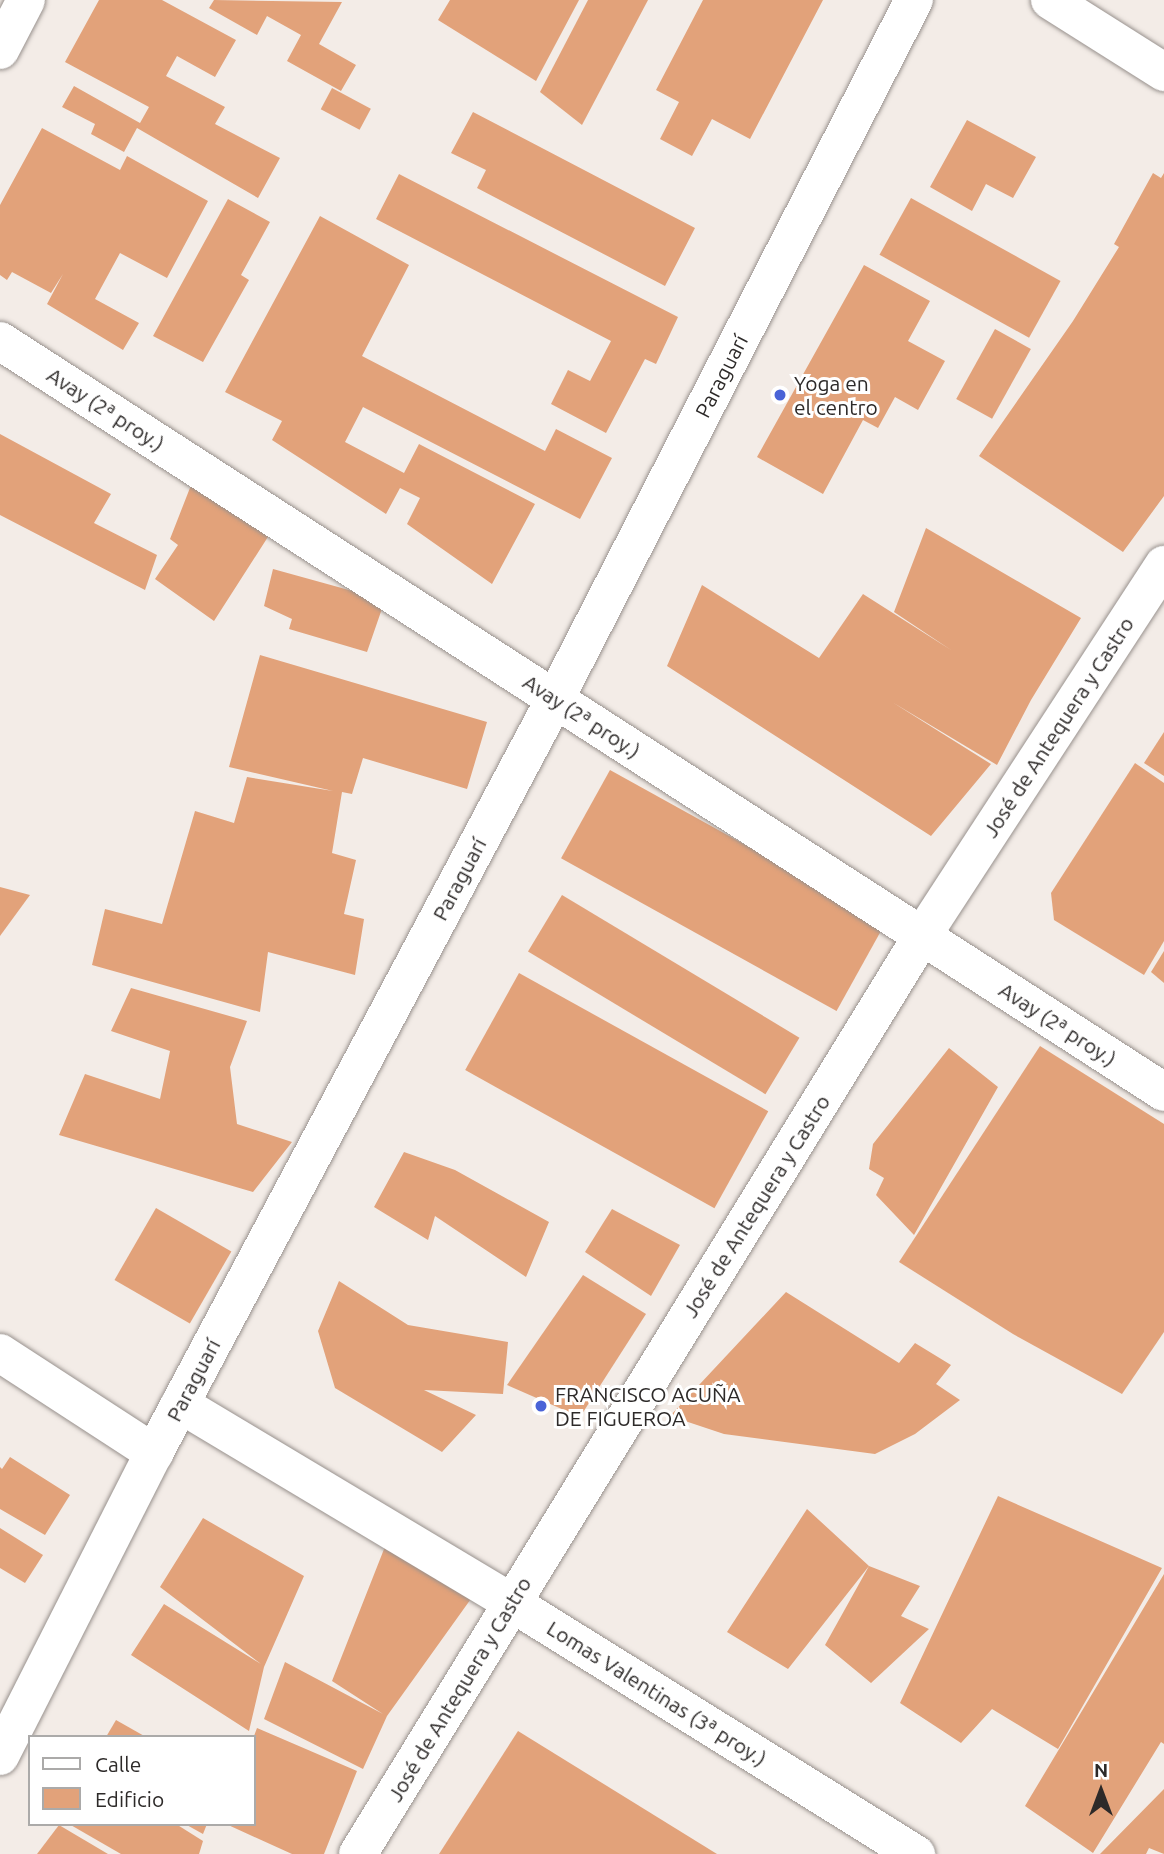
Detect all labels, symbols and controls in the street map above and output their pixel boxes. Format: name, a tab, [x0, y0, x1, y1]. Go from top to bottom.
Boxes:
street label: Paraguarí	[689, 330, 753, 422]
street label: Avay (2ª proy.)	[43, 362, 169, 456]
place label: Yoga en el centro	[794, 370, 878, 420]
marker: Yoga en el centro	[772, 387, 788, 403]
street label: José de Antequera y Castro	[977, 612, 1139, 842]
street label: Avay (2ª proy.)	[519, 669, 645, 763]
street label: Paraguarí	[427, 833, 491, 925]
street label: Avay (2ª proy.)	[995, 977, 1121, 1071]
street label: José de Antequera y Castro	[677, 1090, 835, 1322]
street label: Paraguarí	[161, 1334, 225, 1426]
place label: FRANCISCO ACUÑA DE FIGUEROA	[555, 1381, 741, 1431]
marker: FRANCISCO ACUÑA DE FIGUEROA	[533, 1398, 549, 1414]
street label: José de Antequera y Castro	[382, 1572, 536, 1806]
street label: Lomas Valentinas (3ª proy.)	[543, 1615, 771, 1771]
legend	[28, 1735, 256, 1826]
text: Calle	[95, 1752, 141, 1776]
north arrow	[1066, 1756, 1136, 1826]
text: N	[1094, 1759, 1108, 1781]
text: Edificio	[95, 1787, 164, 1811]

